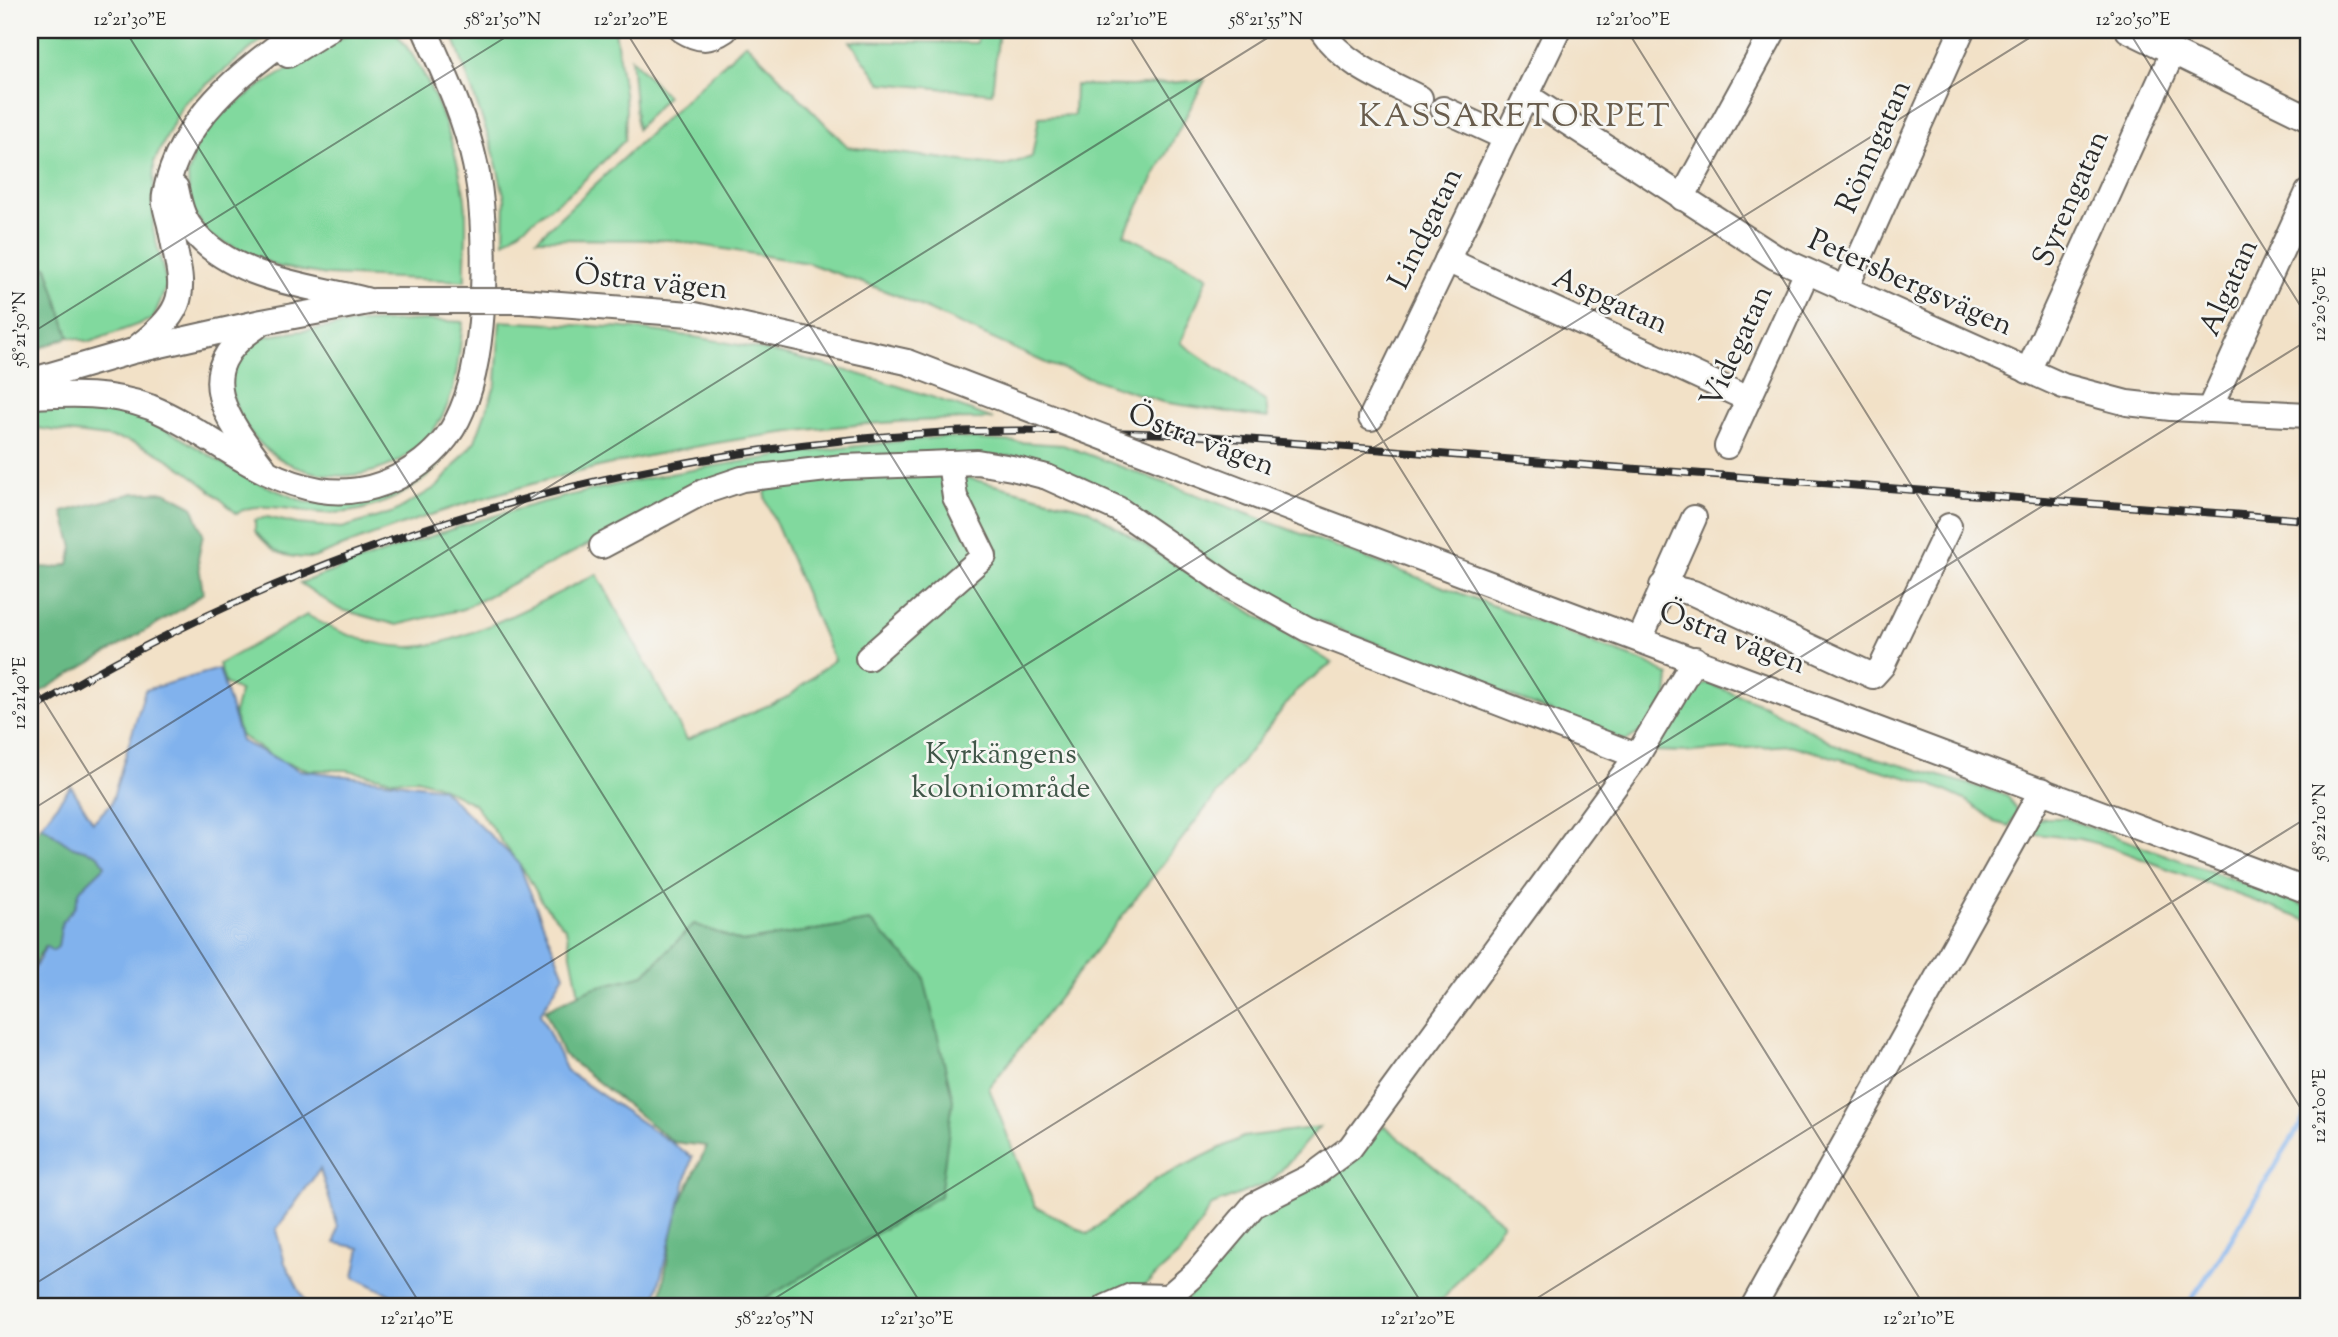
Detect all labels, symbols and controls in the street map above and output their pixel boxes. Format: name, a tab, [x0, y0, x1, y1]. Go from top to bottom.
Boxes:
text: 12°21'30"E	[94, 8, 166, 34]
text: 58°21'50"N	[464, 8, 541, 34]
text: 12°21'20"E	[594, 8, 668, 34]
text: 12°21'10"E	[1096, 8, 1168, 34]
text: 58°21'55"N	[1228, 8, 1303, 34]
text: 12°21'00"E	[1596, 8, 1670, 34]
text: 12°20'50"E	[2096, 8, 2170, 34]
street label: Rönngatan	[1826, 73, 1924, 221]
district label: KASSARETORPET	[1359, 95, 1671, 141]
street label: Syrengatan	[2023, 124, 2121, 274]
street label: Lindgatan	[1379, 161, 1475, 297]
street label: Petersbergsvägen	[1801, 220, 2019, 348]
street label: Algatan	[2190, 232, 2271, 344]
street label: Östra vägen	[572, 254, 730, 312]
street label: Aspgatan	[1545, 257, 1675, 347]
text: 12°20'50"E	[2308, 267, 2334, 341]
street label: Videgatan	[1691, 278, 1785, 416]
text: 58°21'50"N	[8, 291, 34, 368]
street label: Östra vägen	[1121, 393, 1281, 489]
street label: Östra vägen	[1652, 591, 1812, 687]
text: 12°21'40"E	[8, 657, 34, 729]
park label: Kyrkängens koloniområde	[912, 734, 1090, 811]
text: 58°22'10"N	[2308, 783, 2334, 862]
text: 12°21'00"E	[2308, 1069, 2334, 1143]
text: 12°21'40"E	[381, 1307, 453, 1333]
text: 58°22'05"N	[735, 1307, 814, 1333]
text: 12°21'30"E	[881, 1307, 953, 1333]
text: 12°21'20"E	[1381, 1307, 1455, 1333]
text: 12°21'10"E	[1883, 1307, 1955, 1333]

